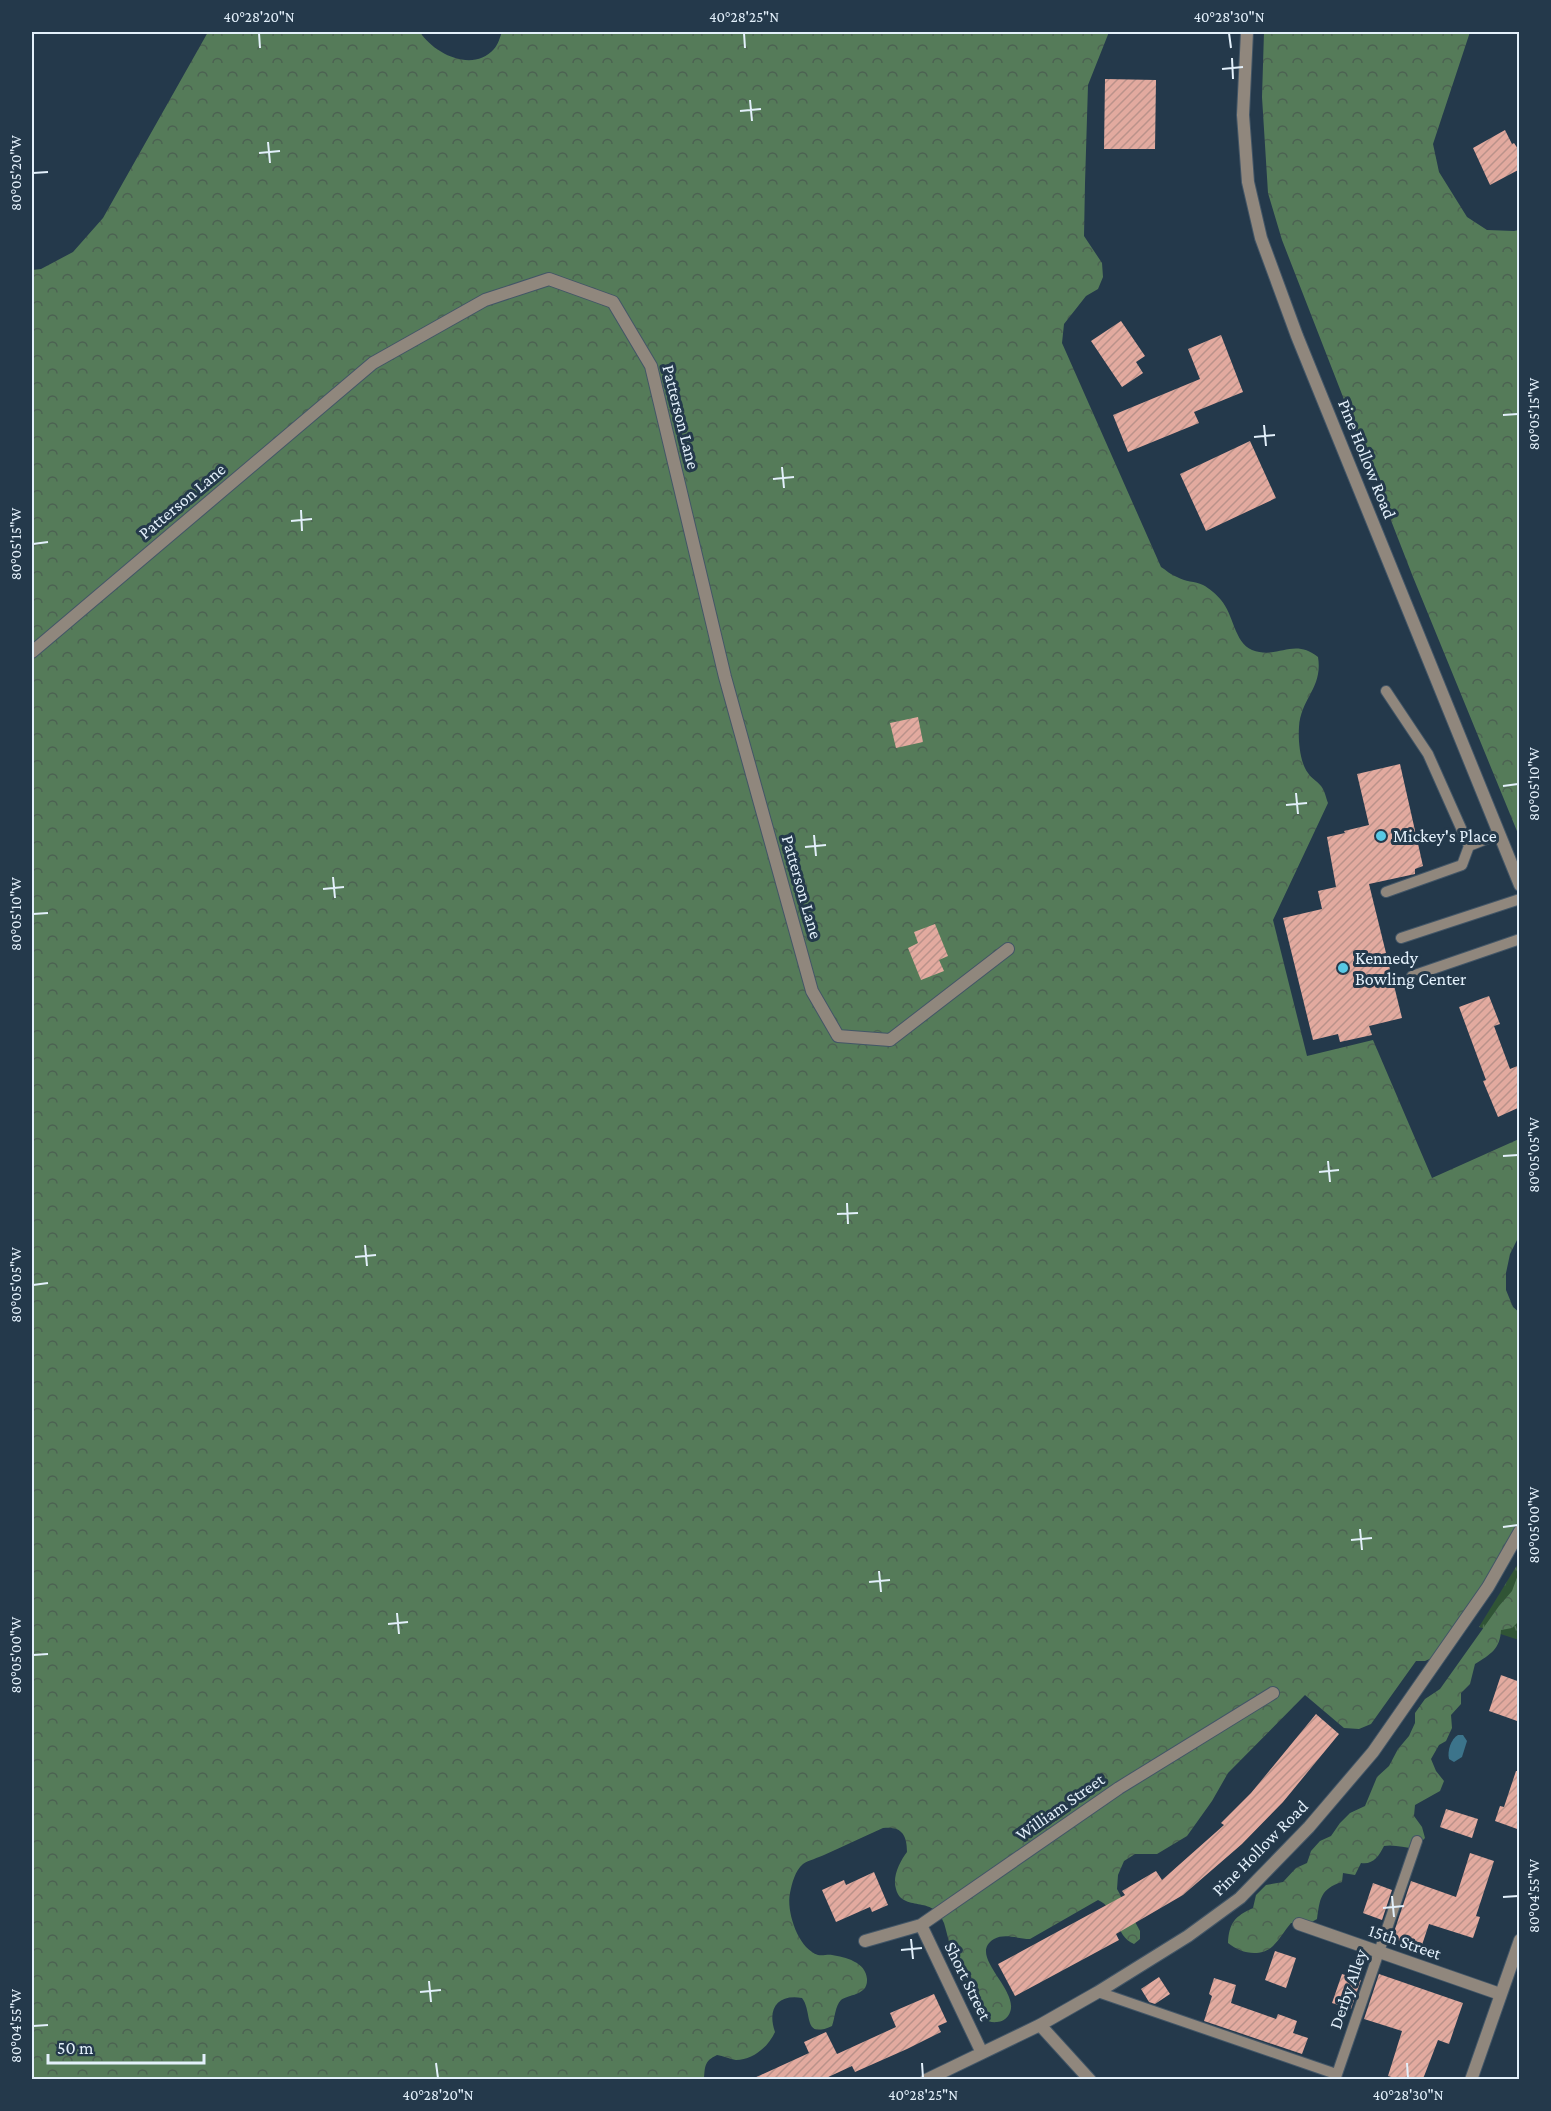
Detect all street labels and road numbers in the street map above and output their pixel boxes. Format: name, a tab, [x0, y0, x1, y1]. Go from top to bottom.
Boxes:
street label: Patterson Lane	[658, 363, 704, 471]
street label: Pine Hollow Road	[1334, 396, 1400, 522]
street label: Patterson Lane	[135, 459, 229, 543]
street label: Patterson Lane	[778, 833, 826, 941]
street label: William Street	[1012, 1769, 1109, 1845]
street label: Pine Hollow Road	[1208, 1796, 1312, 1900]
street label: 15th Street	[1366, 1920, 1445, 1964]
street label: Short Street	[940, 1938, 996, 2024]
street label: Derby Alley	[1325, 1946, 1371, 2031]

